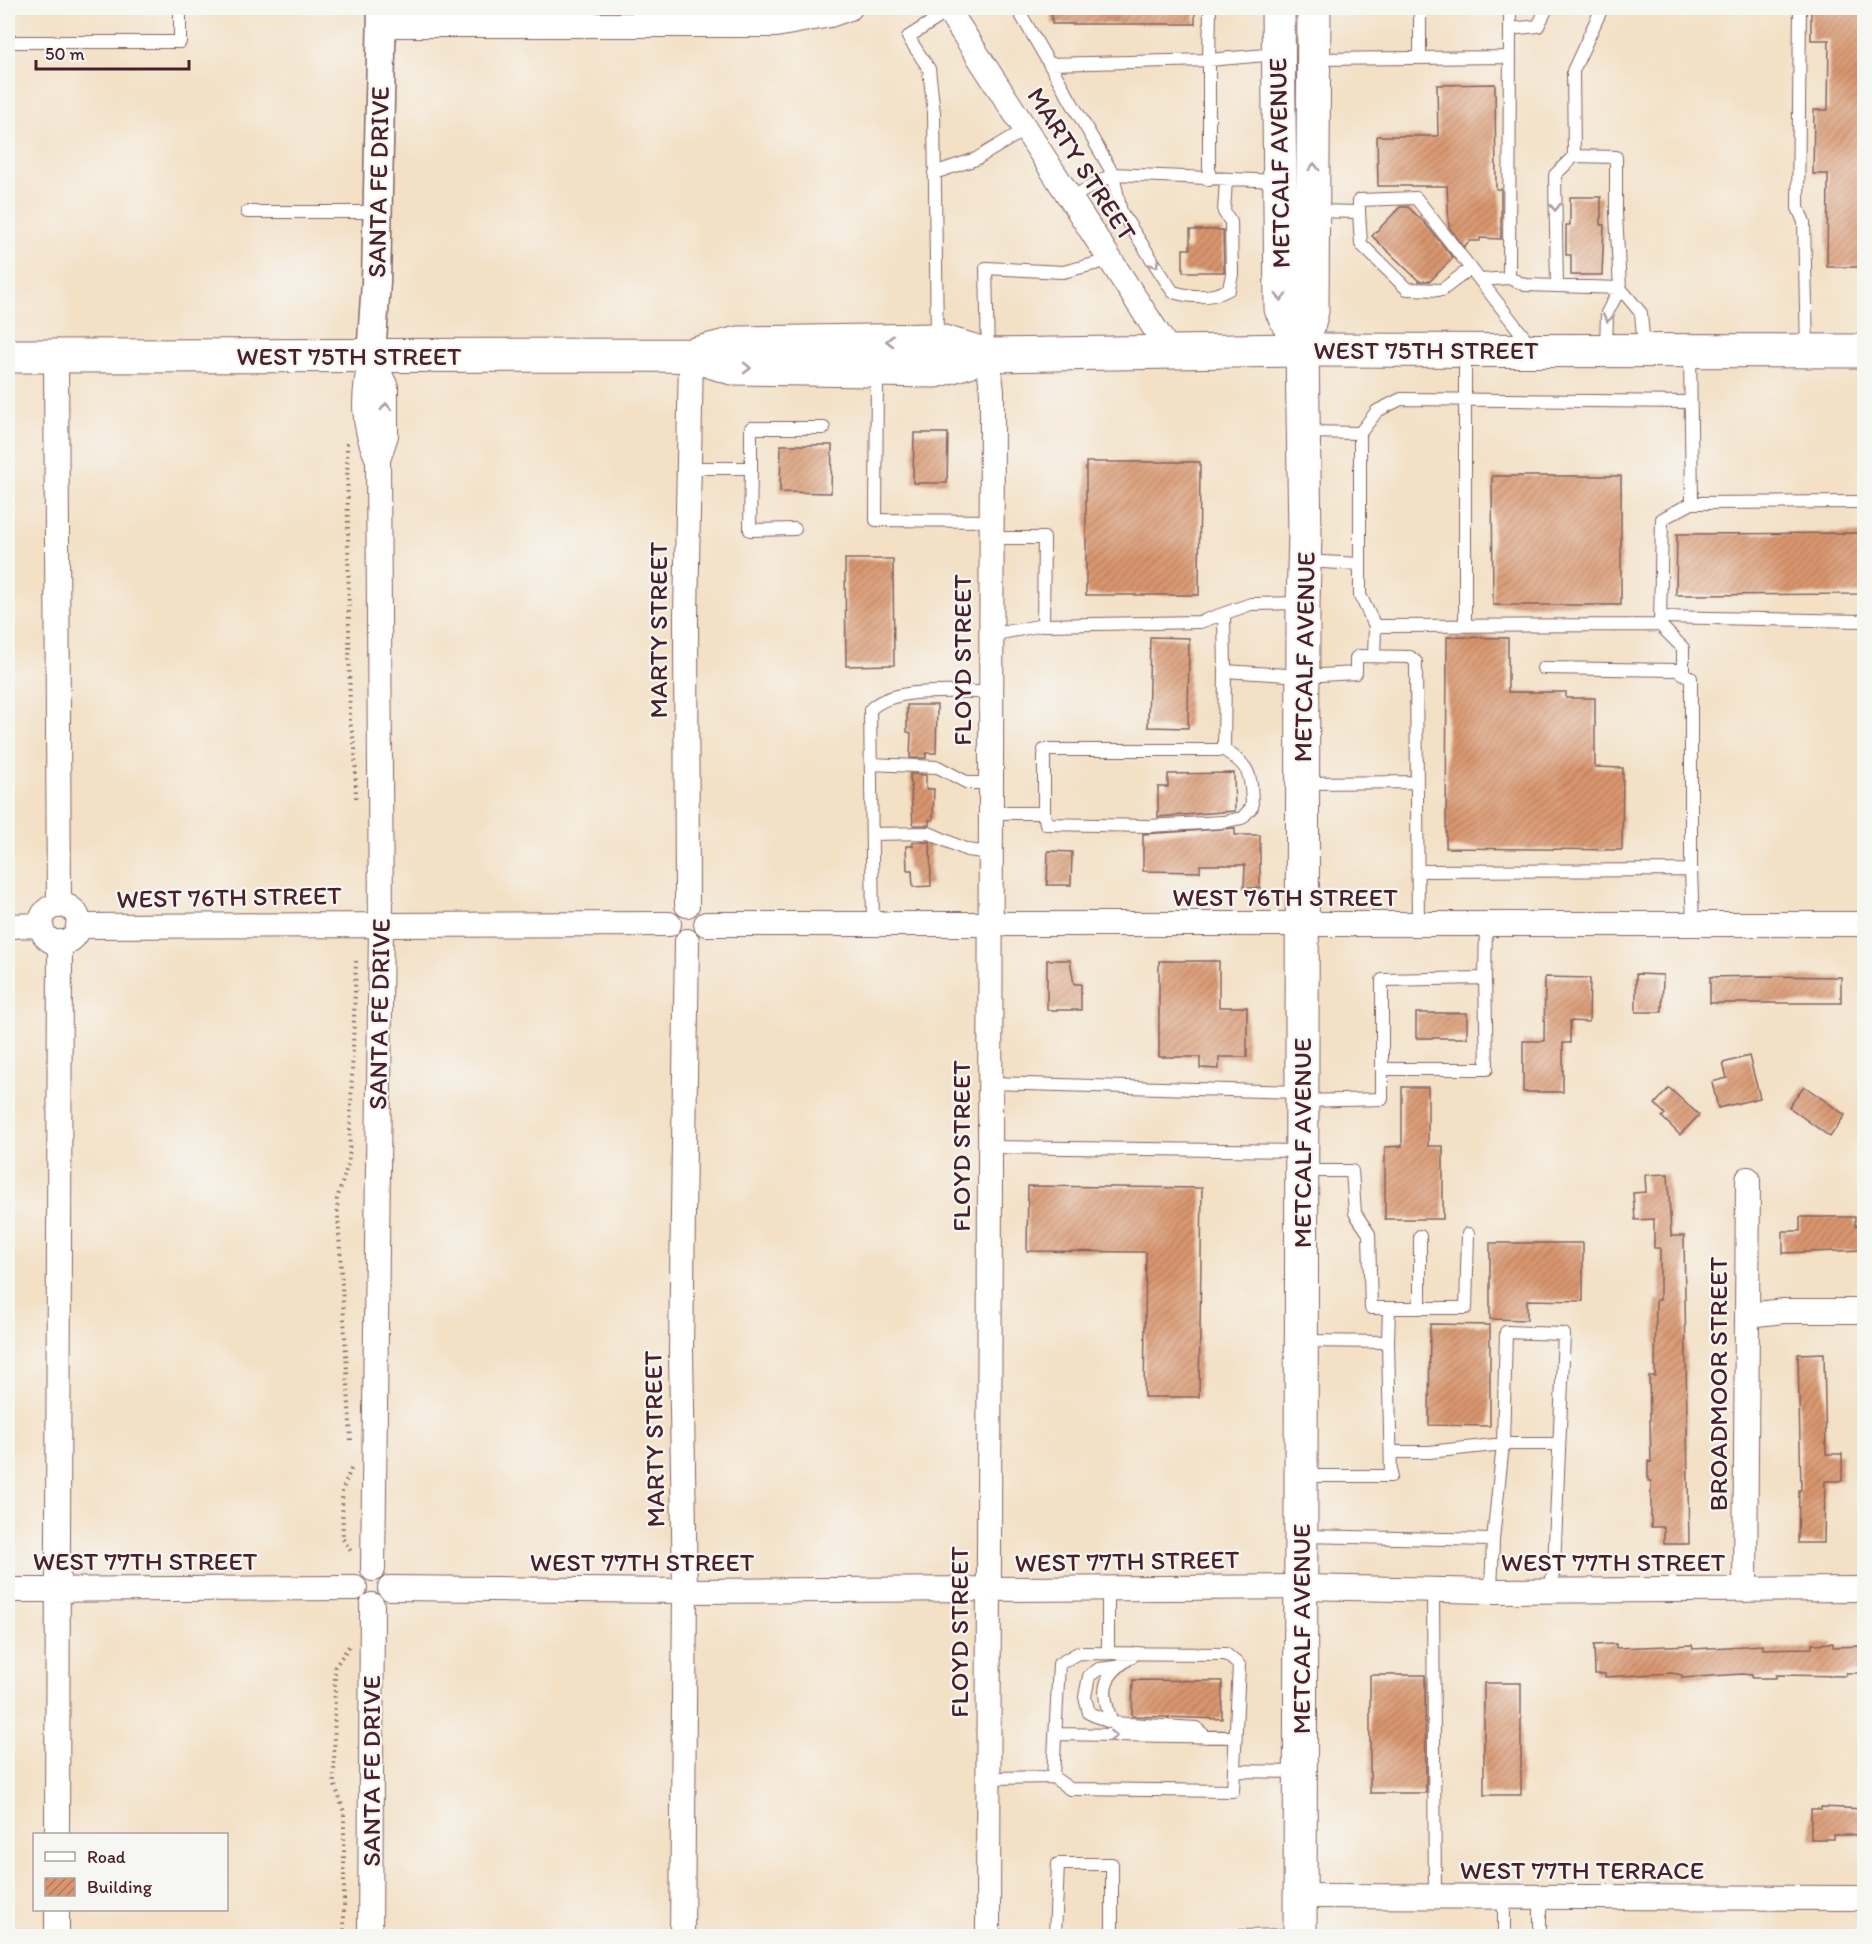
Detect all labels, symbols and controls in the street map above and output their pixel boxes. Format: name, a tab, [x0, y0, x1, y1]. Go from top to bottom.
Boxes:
scale bar	[36, 33, 189, 71]
text: 50 m	[45, 43, 85, 65]
street label: METCALF AVENUE	[1261, 57, 1297, 269]
street label: MARTY STREET	[1020, 81, 1144, 247]
street label: SANTA FE DRIVE	[360, 86, 396, 278]
one-way arrow	[1307, 162, 1320, 171]
one-way arrow	[1549, 203, 1562, 212]
one-way arrow	[1147, 258, 1159, 268]
one-way arrow	[1275, 292, 1287, 301]
one-way arrow	[1603, 313, 1615, 323]
street label: WEST 75TH STREET	[1313, 334, 1539, 366]
one-way arrow	[885, 335, 894, 347]
street label: WEST 75TH STREET	[236, 340, 462, 372]
one-way arrow	[743, 362, 752, 374]
one-way arrow	[380, 403, 392, 412]
street label: MARTY STREET	[642, 541, 674, 718]
street label: METCALF AVENUE	[1286, 551, 1322, 763]
street label: FLOYD STREET	[946, 574, 978, 746]
street label: WEST 76TH STREET	[116, 879, 342, 915]
street label: WEST 76TH STREET	[1172, 881, 1398, 913]
street label: SANTA FE DRIVE	[361, 918, 397, 1110]
street label: METCALF AVENUE	[1286, 1038, 1318, 1248]
street label: FLOYD STREET	[945, 1060, 977, 1232]
street label: BROADMOOR STREET	[1702, 1256, 1734, 1511]
street label: MARTY STREET	[636, 1350, 672, 1528]
street label: METCALF AVENUE	[1285, 1524, 1317, 1734]
street label: WEST 77TH STREET	[1014, 1543, 1240, 1579]
street label: WEST 77TH STREET	[33, 1545, 258, 1577]
street label: WEST 77TH STREET	[530, 1546, 755, 1578]
street label: FLOYD STREET	[943, 1546, 975, 1718]
street label: WEST 77TH STREET	[1501, 1546, 1726, 1578]
street label: SANTA FE DRIVE	[355, 1675, 387, 1867]
one-way arrow	[1109, 1729, 1118, 1742]
legend	[33, 1833, 228, 1911]
text: Road	[87, 1846, 126, 1868]
street label: WEST 77TH TERRACE	[1460, 1854, 1704, 1886]
text: Building	[87, 1876, 153, 1898]

